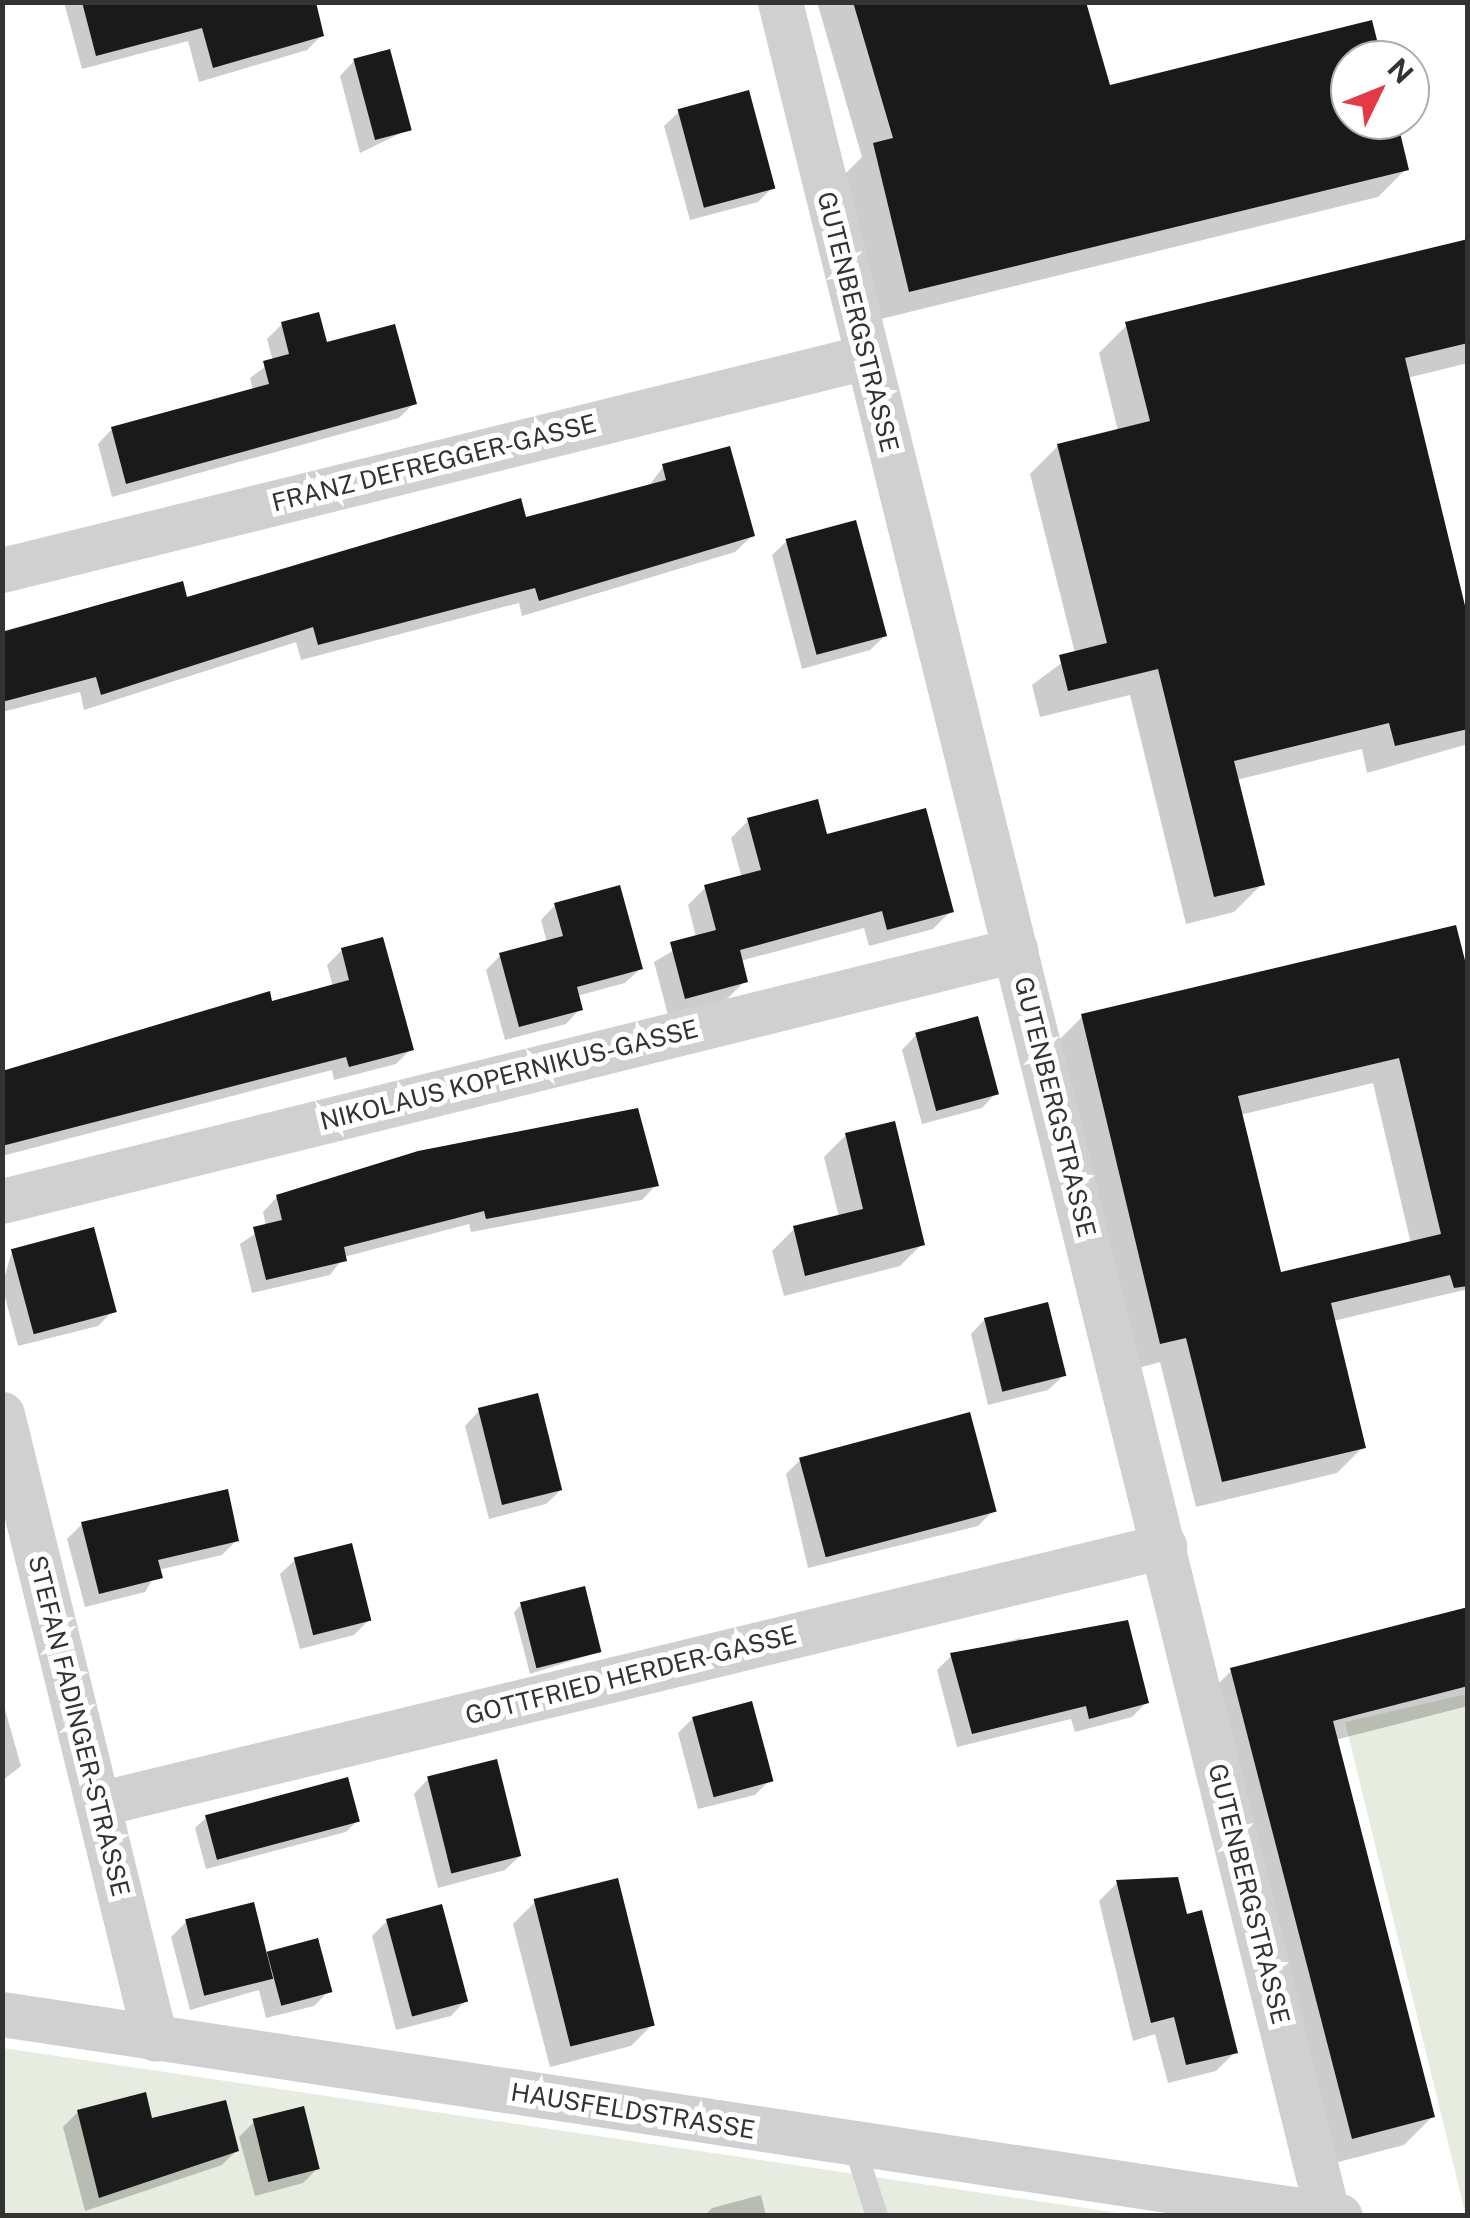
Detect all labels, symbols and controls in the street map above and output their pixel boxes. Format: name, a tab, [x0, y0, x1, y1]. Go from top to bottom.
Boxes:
north arrow	[1330, 40, 1430, 140]
text: N	[1381, 51, 1420, 90]
street label: GUTENBERGSTRASSE	[811, 189, 905, 455]
street label: FRANZ DEFREGGER-GASSE	[269, 408, 599, 518]
street label: GUTENBERGSTRASSE	[1008, 974, 1102, 1240]
street label: NIKOLAUS KOPERNIKUS-GASSE	[317, 1013, 701, 1137]
street label: STEFAN FADINGER-STRASSE	[22, 1552, 136, 1900]
street label: GOTTFRIED HERDER-GASSE	[462, 1619, 800, 1731]
street label: GUTENBERGSTRASSE	[1202, 1761, 1296, 2027]
street label: HAUSFELDSTRASSE	[509, 2077, 757, 2145]

